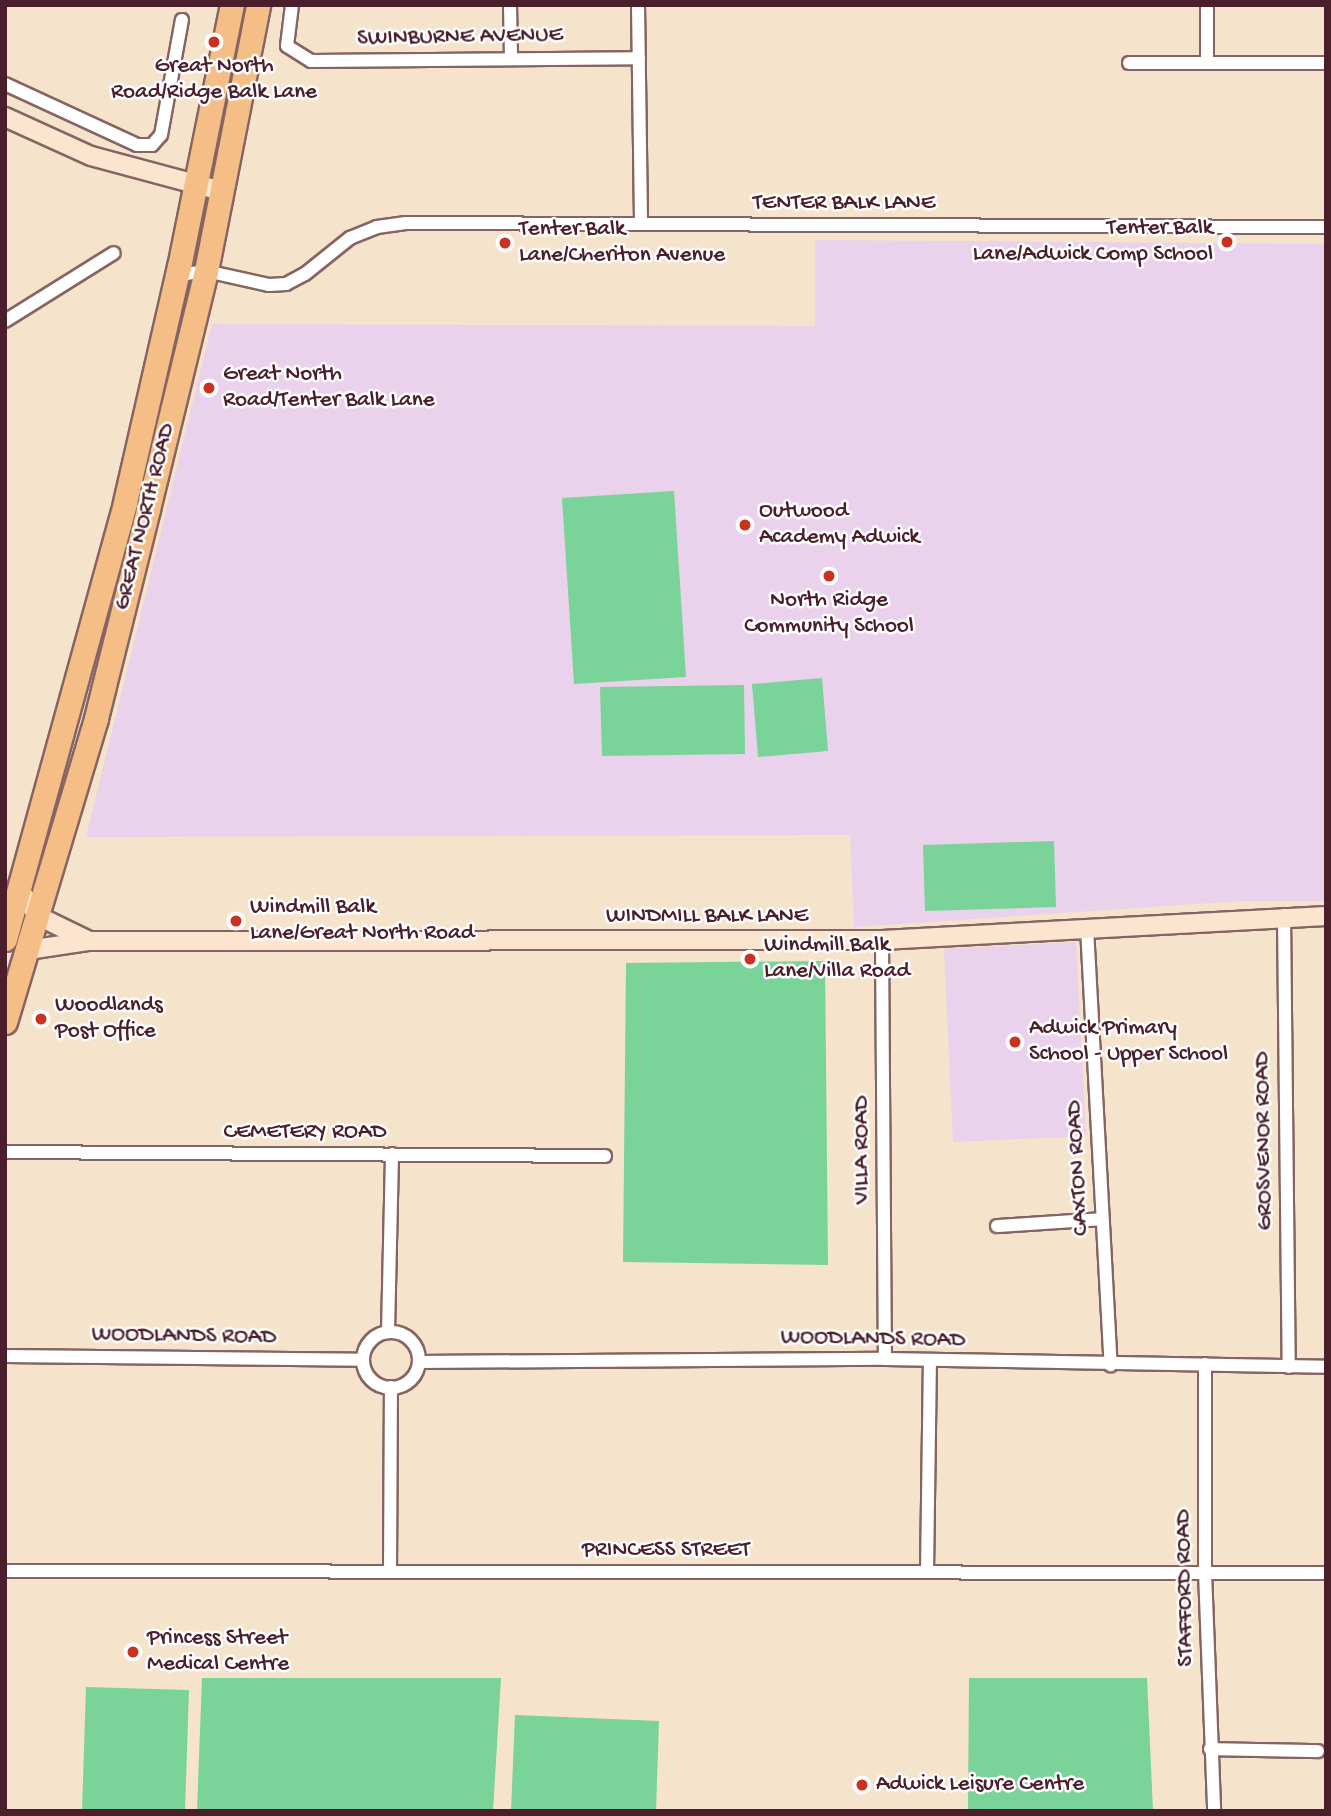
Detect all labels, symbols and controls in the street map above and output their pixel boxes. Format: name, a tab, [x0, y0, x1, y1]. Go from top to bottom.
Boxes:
street label: SWINBURNE AVENUE	[357, 22, 563, 54]
marker: Great North Road/Ridge Balk Lane	[206, 34, 222, 50]
place label: Great North Road/Ridge Balk Lane	[111, 53, 317, 107]
street label: TENTER BALK LANE	[753, 190, 935, 218]
place label: Tenter Balk Lane/Adwick Comp School	[973, 215, 1213, 269]
place label: Tenter Balk Lane/Cheriton Avenue	[519, 216, 725, 270]
marker: Tenter Balk Lane/Adwick Comp School	[1219, 234, 1235, 250]
marker: Tenter Balk Lane/Cheriton Avenue	[497, 235, 513, 251]
place label: Great North Road/Tenter Balk Lane	[223, 361, 435, 415]
marker: Great North Road/Tenter Balk Lane	[201, 380, 217, 396]
street label: GREAT NORTH ROAD	[109, 421, 183, 613]
place label: Outwood Academy Adwick	[759, 498, 920, 552]
marker: Outwood Academy Adwick	[737, 517, 753, 533]
marker: North Ridge Community School	[821, 568, 837, 584]
place label: North Ridge Community School	[744, 587, 914, 641]
place label: Windmill Balk Lane/Great North Road	[250, 894, 474, 948]
street label: WINDMILL BALK LANE	[606, 903, 808, 931]
marker: Windmill Balk Lane/Great North Road	[228, 913, 244, 929]
place label: Windmill Balk Lane/Villa Road	[764, 932, 910, 986]
marker: Windmill Balk Lane/Villa Road	[742, 951, 758, 967]
place label: Woodlands Post Office	[55, 992, 163, 1046]
marker: Woodlands Post Office	[33, 1011, 49, 1027]
place label: Adwick Primary School - Upper School	[1029, 1015, 1228, 1069]
marker: Adwick Primary School - Upper School	[1007, 1034, 1023, 1050]
street label: GROSVENOR ROAD	[1250, 1051, 1280, 1231]
street label: VILLA ROAD	[849, 1096, 877, 1204]
street label: CAXTON ROAD	[1062, 1099, 1096, 1237]
street label: CEMETERY ROAD	[224, 1119, 386, 1147]
street label: WOODLANDS ROAD	[91, 1322, 277, 1352]
street label: WOODLANDS ROAD	[780, 1325, 966, 1355]
street label: STAFFORD ROAD	[1171, 1509, 1201, 1667]
street label: PRINCESS STREET	[582, 1537, 750, 1565]
place label: Princess Street Medical Centre	[147, 1625, 289, 1679]
marker: Princess Street Medical Centre	[125, 1644, 141, 1660]
place label: Adwick Leisure Centre	[876, 1771, 1084, 1799]
marker: Adwick Leisure Centre	[854, 1777, 870, 1793]

